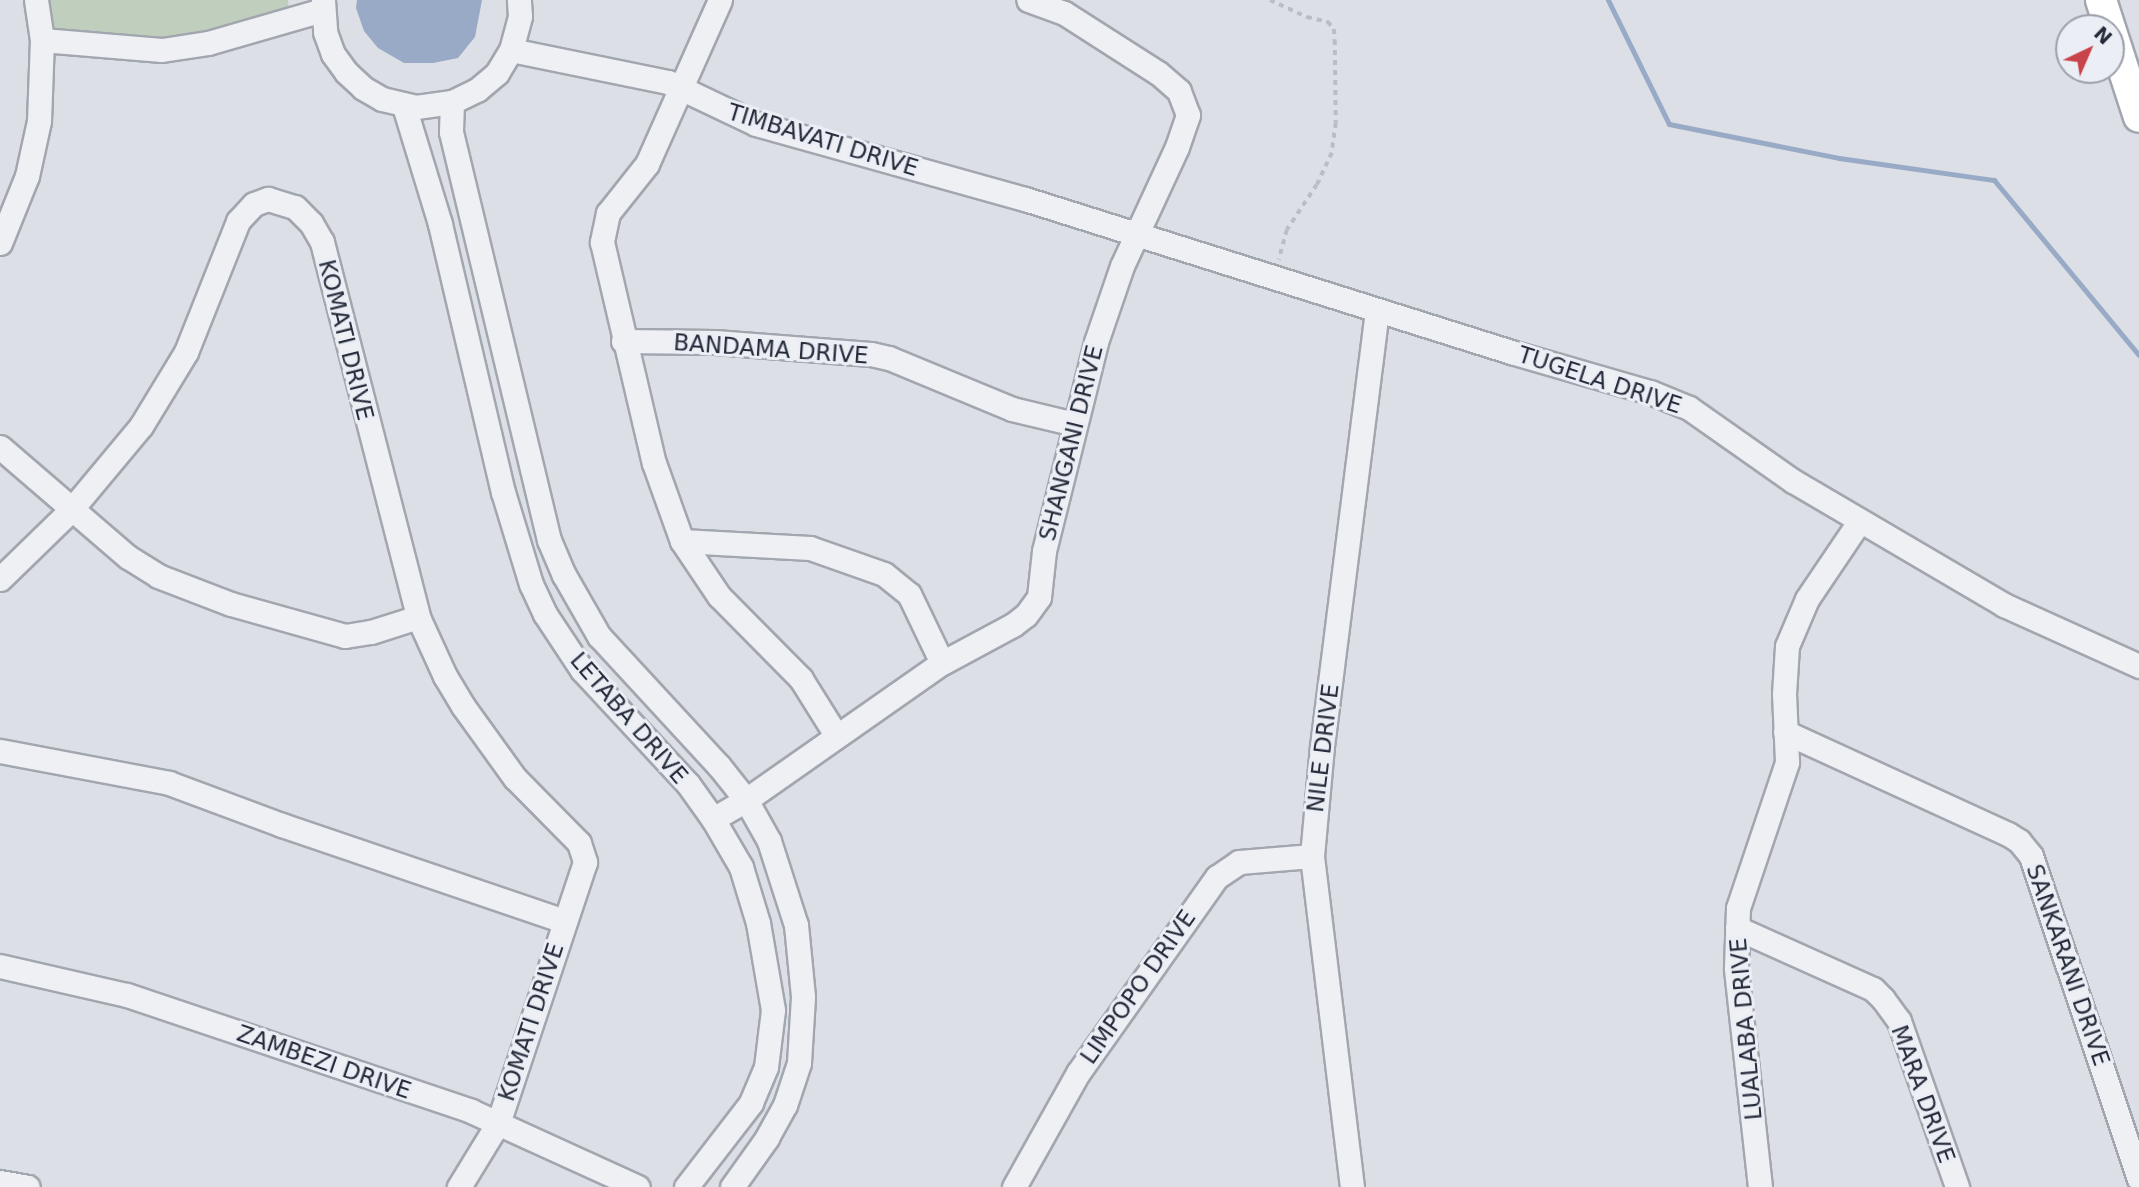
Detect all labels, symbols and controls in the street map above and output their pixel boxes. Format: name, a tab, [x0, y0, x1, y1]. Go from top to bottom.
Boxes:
north arrow	[2055, 14, 2125, 84]
text: N	[2090, 22, 2117, 49]
street label: TIMBAVATI DRIVE	[724, 98, 922, 182]
street label: KOMATI DRIVE	[313, 257, 379, 423]
street label: BANDAMA DRIVE	[673, 328, 869, 370]
street label: TUGELA DRIVE	[1515, 341, 1685, 419]
street label: SHANGANI DRIVE	[1033, 342, 1109, 544]
street label: LETABA DRIVE	[564, 647, 694, 789]
street label: NILE DRIVE	[1301, 682, 1345, 814]
street label: SANKARANI DRIVE	[2021, 861, 2115, 1069]
street label: LIMPOPO DRIVE	[1075, 905, 1201, 1069]
street label: LUALABA DRIVE	[1724, 937, 1768, 1121]
street label: KOMATI DRIVE	[492, 939, 570, 1105]
street label: ZAMBEZI DRIVE	[233, 1019, 415, 1105]
street label: MARA DRIVE	[1885, 1021, 1961, 1167]

